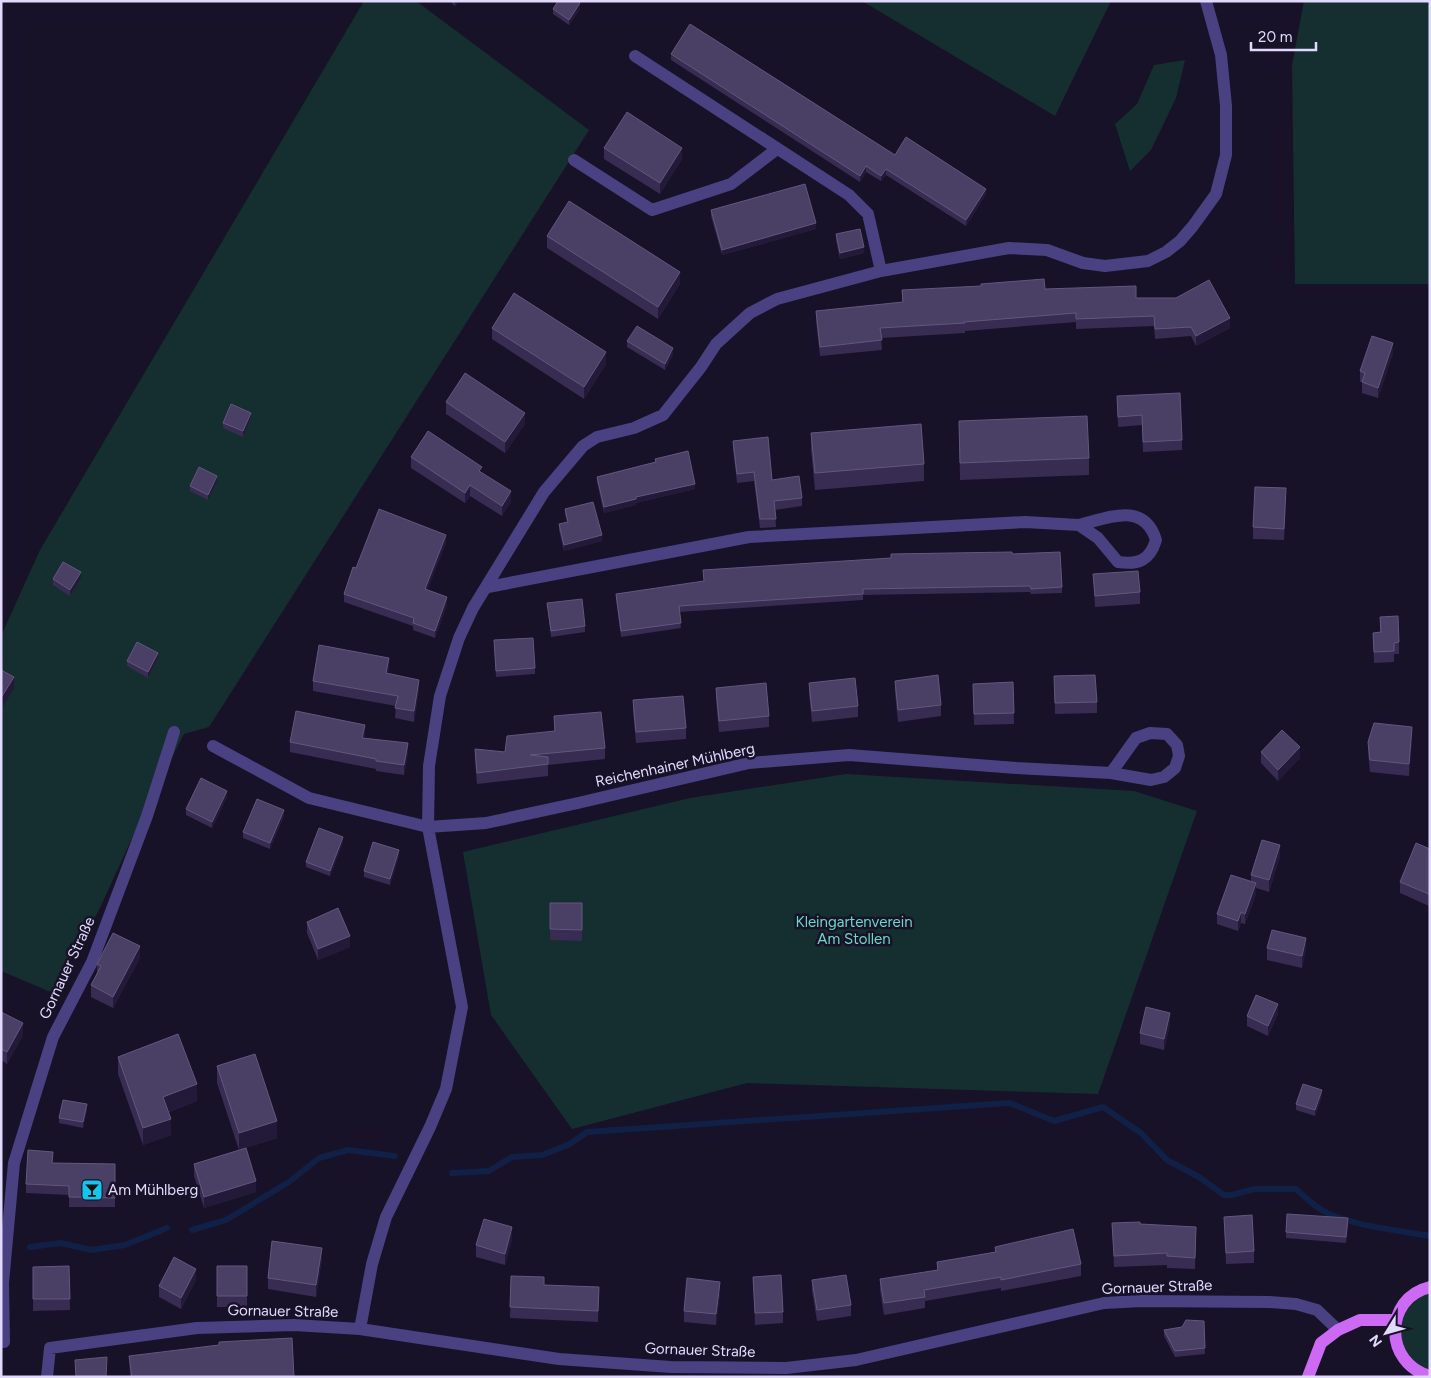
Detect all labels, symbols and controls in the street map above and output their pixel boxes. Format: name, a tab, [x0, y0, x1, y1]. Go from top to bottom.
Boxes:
scale bar	[1251, 20, 1316, 52]
text: 20 m	[1258, 28, 1292, 46]
street label: Reichenhainer Mühlberg	[594, 739, 756, 791]
park label: Kleingartenverein Am Stollen	[795, 913, 913, 948]
street label: Gornauer Straße	[35, 914, 99, 1022]
bar icon: Am Mühlberg	[80, 1178, 104, 1202]
place label: Am Mühlberg	[108, 1181, 198, 1199]
street label: Gornauer Straße	[1101, 1276, 1213, 1298]
street label: Gornauer Straße	[227, 1301, 339, 1321]
north arrow	[1361, 1308, 1411, 1358]
text: N	[1366, 1331, 1386, 1350]
street label: Gornauer Straße	[644, 1339, 756, 1361]

